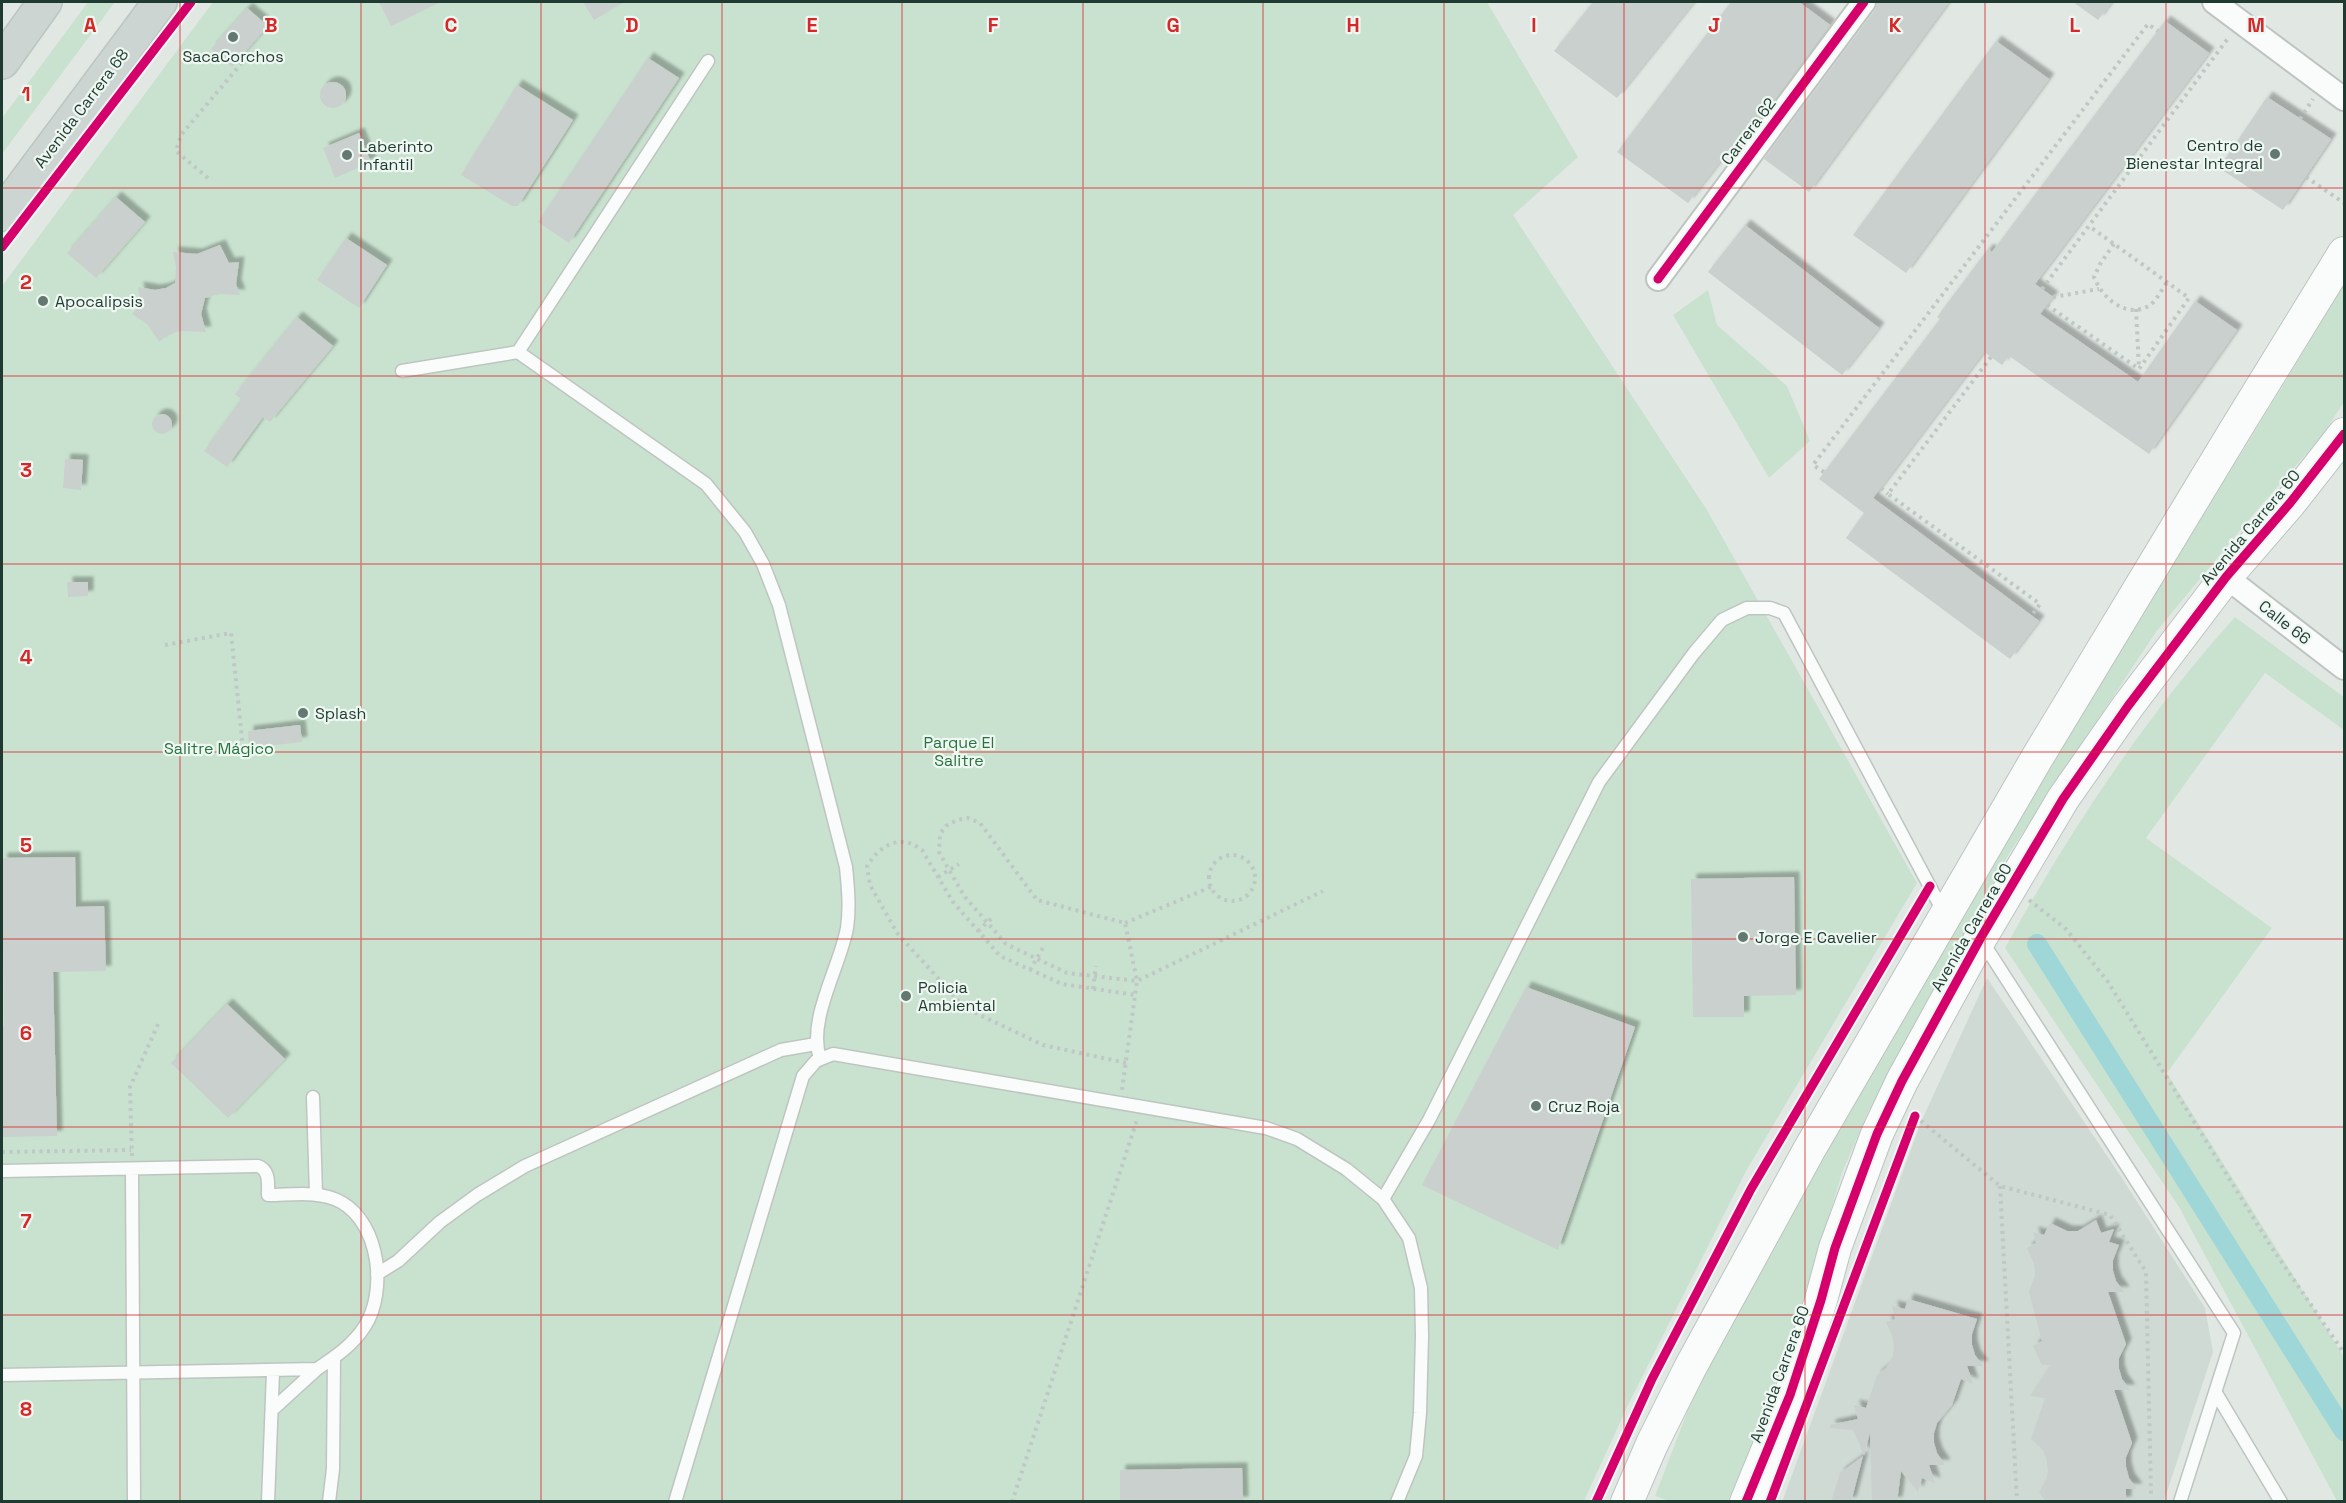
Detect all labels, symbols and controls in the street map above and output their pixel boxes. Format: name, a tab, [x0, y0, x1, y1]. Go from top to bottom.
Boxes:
text: A	[84, 12, 97, 38]
text: B	[264, 12, 278, 38]
text: C	[445, 12, 458, 38]
text: D	[625, 12, 639, 38]
text: E	[806, 12, 818, 38]
text: F	[988, 12, 999, 38]
text: G	[1166, 12, 1180, 38]
text: H	[1346, 12, 1360, 38]
text: I	[1531, 12, 1537, 38]
text: J	[1708, 12, 1720, 38]
text: K	[1889, 12, 1902, 38]
text: L	[2070, 12, 2081, 38]
text: M	[2247, 12, 2265, 38]
marker: SacaCorchos	[226, 30, 240, 44]
street label: Avenida Carrera 68	[30, 44, 133, 172]
place label: SacaCorchos	[182, 46, 284, 67]
text: 1	[21, 81, 31, 107]
street label: Carrera 62	[1716, 93, 1781, 169]
place label: Centro de Bienestar Integral	[2126, 135, 2263, 174]
place label: Laberinto Infantil	[359, 136, 433, 175]
marker: Centro de Bienestar Integral	[2268, 147, 2282, 161]
marker: Laberinto Infantil	[340, 148, 354, 162]
text: 2	[20, 269, 32, 295]
place label: Apocalipsis	[55, 291, 143, 312]
marker: Apocalipsis	[36, 294, 50, 308]
text: 3	[20, 457, 32, 483]
street label: Avenida Carrera 60	[2196, 465, 2305, 590]
street label: Calle 66	[2254, 596, 2315, 649]
text: 4	[20, 644, 33, 670]
place label: Splash	[315, 703, 366, 724]
marker: Splash	[296, 706, 310, 720]
park label: Parque El Salitre	[924, 732, 995, 771]
park label: Salitre Mágico	[164, 738, 274, 759]
text: 5	[20, 832, 32, 858]
street label: Avenida Carrera 60	[1926, 859, 2017, 995]
place label: Jorge E Cavelier	[1755, 927, 1877, 948]
marker: Jorge E Cavelier	[1736, 930, 1750, 944]
place label: Policia Ambiental	[918, 977, 996, 1016]
marker: Policia Ambiental	[899, 989, 913, 1003]
text: 6	[20, 1020, 32, 1046]
place label: Cruz Roja	[1548, 1096, 1620, 1117]
marker: Cruz Roja	[1529, 1099, 1543, 1113]
text: 7	[20, 1208, 32, 1234]
street label: Avenida Carrera 60	[1745, 1303, 1814, 1446]
text: 8	[20, 1396, 32, 1422]

